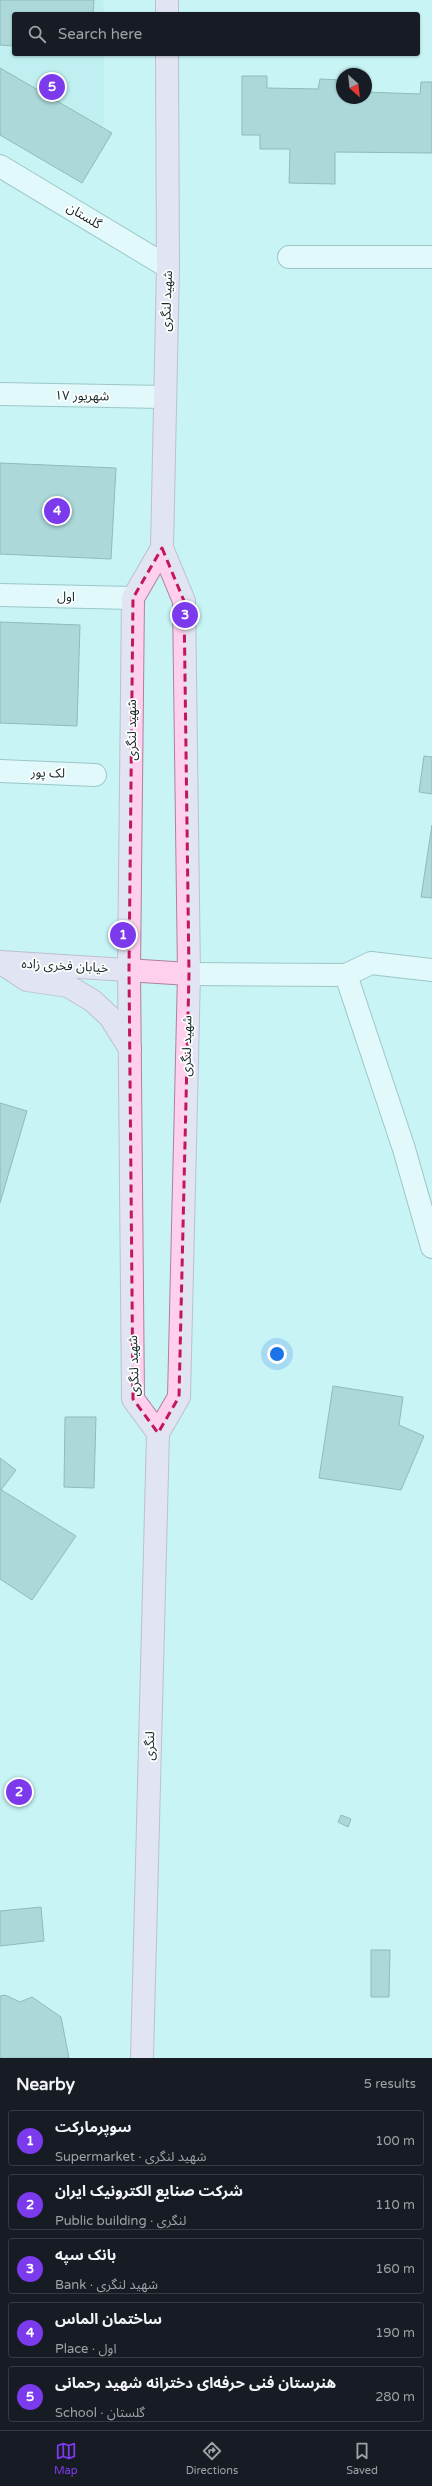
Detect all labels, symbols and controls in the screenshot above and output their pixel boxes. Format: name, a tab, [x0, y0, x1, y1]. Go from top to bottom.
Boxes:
search box	[12, 12, 420, 56]
icon: search	[26, 23, 48, 45]
text: Search here	[58, 25, 142, 43]
north arrow	[336, 68, 372, 104]
pin: 5	[39, 72, 65, 102]
street label: گلستان	[64, 199, 105, 233]
street label: شهید لنگری	[158, 270, 176, 332]
street label: ۱۷ شهریور	[55, 388, 109, 404]
pin: 4	[44, 496, 70, 526]
street label: اول	[57, 589, 75, 605]
pin: 3	[172, 600, 198, 630]
street label: شهید لنگری	[124, 699, 140, 761]
street label: لک پور	[30, 764, 65, 783]
pin: 1	[110, 920, 136, 950]
street label: خیابان فخری زاده	[21, 956, 109, 976]
street label: شهید لنگری	[178, 1015, 196, 1077]
street label: شهید لنگری	[125, 1335, 143, 1397]
your location	[267, 1344, 287, 1364]
street label: لنگری	[142, 1731, 158, 1761]
pin: 2	[6, 1777, 32, 1807]
text: Nearby	[16, 2074, 75, 2095]
text: 5 results	[364, 2076, 416, 2092]
text: سوپرمارکت	[55, 2118, 132, 2136]
text: 1	[26, 2133, 34, 2149]
text: 100 m	[375, 2133, 415, 2149]
text: Supermarket · شهید لنگری	[55, 2149, 206, 2165]
text: شرکت صنایع الکترونیک ایران	[55, 2182, 243, 2200]
text: 2	[26, 2197, 34, 2213]
text: 110 m	[375, 2197, 415, 2213]
text: Public building · لنگری	[55, 2213, 186, 2229]
text: بانک سپه	[55, 2246, 116, 2264]
text: 3	[26, 2261, 34, 2277]
text: 160 m	[375, 2261, 415, 2277]
text: Bank · شهید لنگری	[55, 2277, 158, 2293]
text: ساختمان الماس	[55, 2310, 162, 2328]
text: 4	[26, 2325, 34, 2341]
text: 190 m	[375, 2325, 415, 2341]
text: Place · اول	[55, 2341, 117, 2357]
text: هنرستان فنی حرفه‌ای دخترانه شهید رحمانی	[55, 2374, 336, 2392]
text: 5	[26, 2389, 34, 2405]
text: 280 m	[375, 2389, 415, 2405]
text: School · گلستان	[55, 2405, 145, 2421]
tab: Map	[54, 2440, 78, 2477]
tab: Directions	[186, 2440, 238, 2477]
tab: Saved	[346, 2440, 378, 2477]

